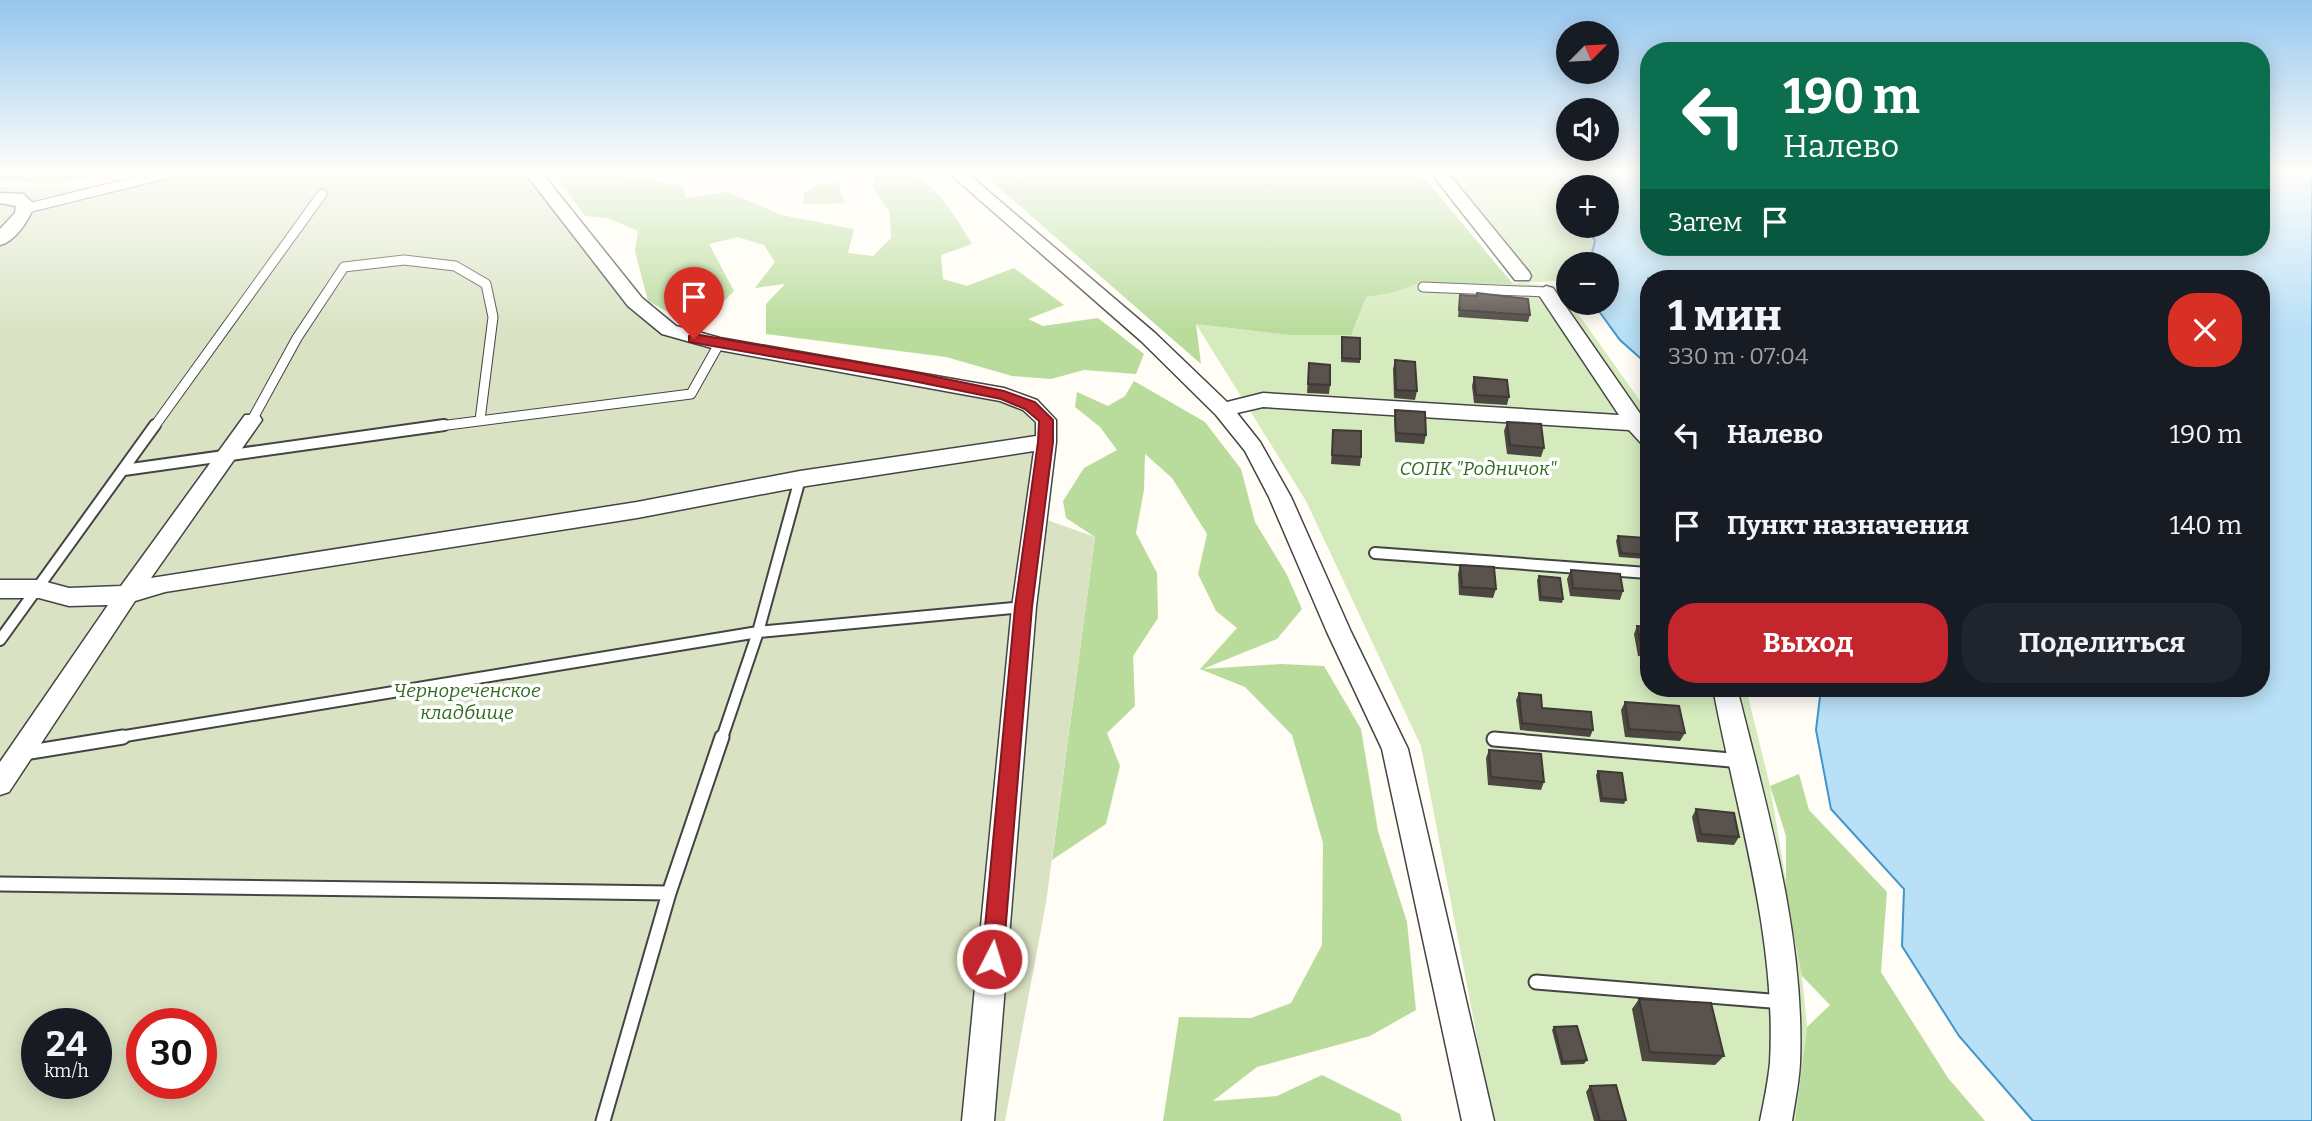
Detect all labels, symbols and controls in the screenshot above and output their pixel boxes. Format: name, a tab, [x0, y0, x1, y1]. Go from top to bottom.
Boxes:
north arrow	[1556, 21, 1619, 84]
map controls	[1556, 21, 1619, 315]
text: 190 m	[1783, 67, 1920, 126]
icon: left	[1668, 70, 1759, 161]
button: sound	[1556, 98, 1619, 161]
text: Налево	[1783, 127, 1899, 165]
button: +	[1556, 175, 1619, 238]
icon: arrive	[1756, 203, 1794, 241]
text: Затем	[1668, 207, 1742, 238]
button: −	[1556, 252, 1619, 315]
pin	[664, 267, 724, 339]
icon: arrive	[675, 278, 713, 316]
text: 1 мин	[1668, 291, 1782, 341]
button: close	[2168, 293, 2242, 367]
text: 330 m · 07:04	[1668, 342, 1808, 370]
icon: left	[1668, 416, 1706, 454]
text: Налево	[1727, 419, 1823, 450]
text: 190 m	[2170, 419, 2242, 450]
park label: СОПК "Родничок"	[1400, 457, 1557, 480]
icon: arrive	[1668, 507, 1706, 545]
text: Пункт назначения	[1727, 510, 1969, 541]
text: 140 m	[2170, 510, 2242, 541]
button: Выход	[1668, 603, 1948, 683]
button: Поделиться	[1962, 603, 2242, 683]
park label: Чернореченское кладбище	[394, 679, 541, 724]
position arrow	[955, 922, 1029, 996]
speed limit sign: 30	[126, 1008, 217, 1099]
text: 24	[46, 1023, 87, 1065]
text: km/h	[44, 1060, 89, 1082]

